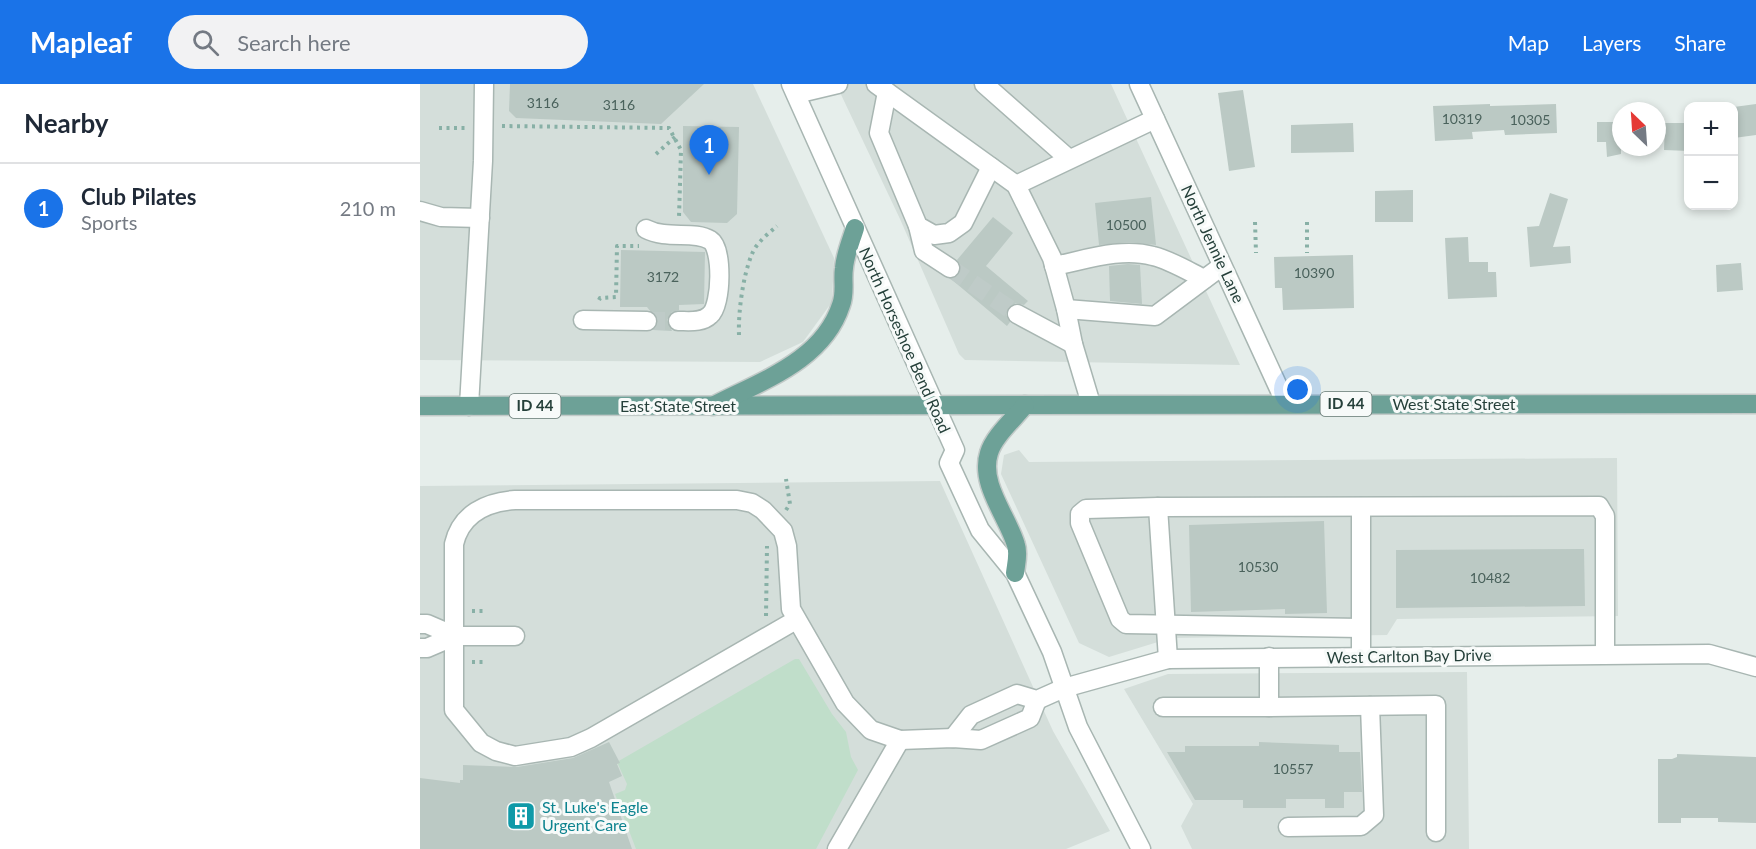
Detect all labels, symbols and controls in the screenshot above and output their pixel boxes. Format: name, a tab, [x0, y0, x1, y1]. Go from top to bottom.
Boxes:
search box	[168, 15, 588, 69]
text: Mapleaf	[30, 25, 132, 59]
icon: search	[189, 26, 222, 59]
text: Search here	[237, 29, 351, 56]
text: Map	[1508, 30, 1549, 55]
text: Layers	[1582, 30, 1641, 55]
text: Share	[1674, 30, 1726, 55]
house number: 3116	[527, 94, 559, 111]
house number: 3116	[603, 96, 635, 113]
north arrow	[1612, 102, 1666, 156]
map controls	[1684, 102, 1738, 210]
button: +	[1684, 102, 1738, 156]
text: Nearby	[24, 107, 109, 139]
house number: 10319	[1442, 110, 1482, 127]
house number: 10305	[1510, 111, 1550, 128]
pin: 1	[690, 126, 728, 175]
button: −	[1684, 156, 1738, 210]
street label: North Jennie Lane	[1178, 182, 1249, 306]
text: Club Pilates	[81, 183, 196, 210]
text: 1	[38, 196, 49, 220]
text: 210 m	[340, 196, 396, 220]
text: Sports	[81, 210, 137, 234]
house number: 10500	[1106, 216, 1146, 233]
street label: North Horseshoe Bend Road	[856, 244, 955, 436]
house number: 10390	[1294, 264, 1334, 281]
house number: 3172	[647, 268, 679, 285]
your location	[1283, 375, 1312, 404]
road number: ID 44	[1320, 392, 1372, 416]
road number: ID 44	[510, 394, 560, 418]
street label: West State Street	[1392, 394, 1516, 413]
street label: East State Street	[620, 396, 736, 415]
house number: 10530	[1238, 558, 1278, 575]
house number: 10482	[1470, 569, 1510, 586]
street label: West Carlton Bay Drive	[1326, 645, 1492, 666]
house number: 10557	[1273, 760, 1313, 777]
place label: St. Luke's Eagle Urgent Care	[542, 797, 648, 834]
building icon: St. Luke's Eagle Urgent Care	[505, 800, 537, 832]

